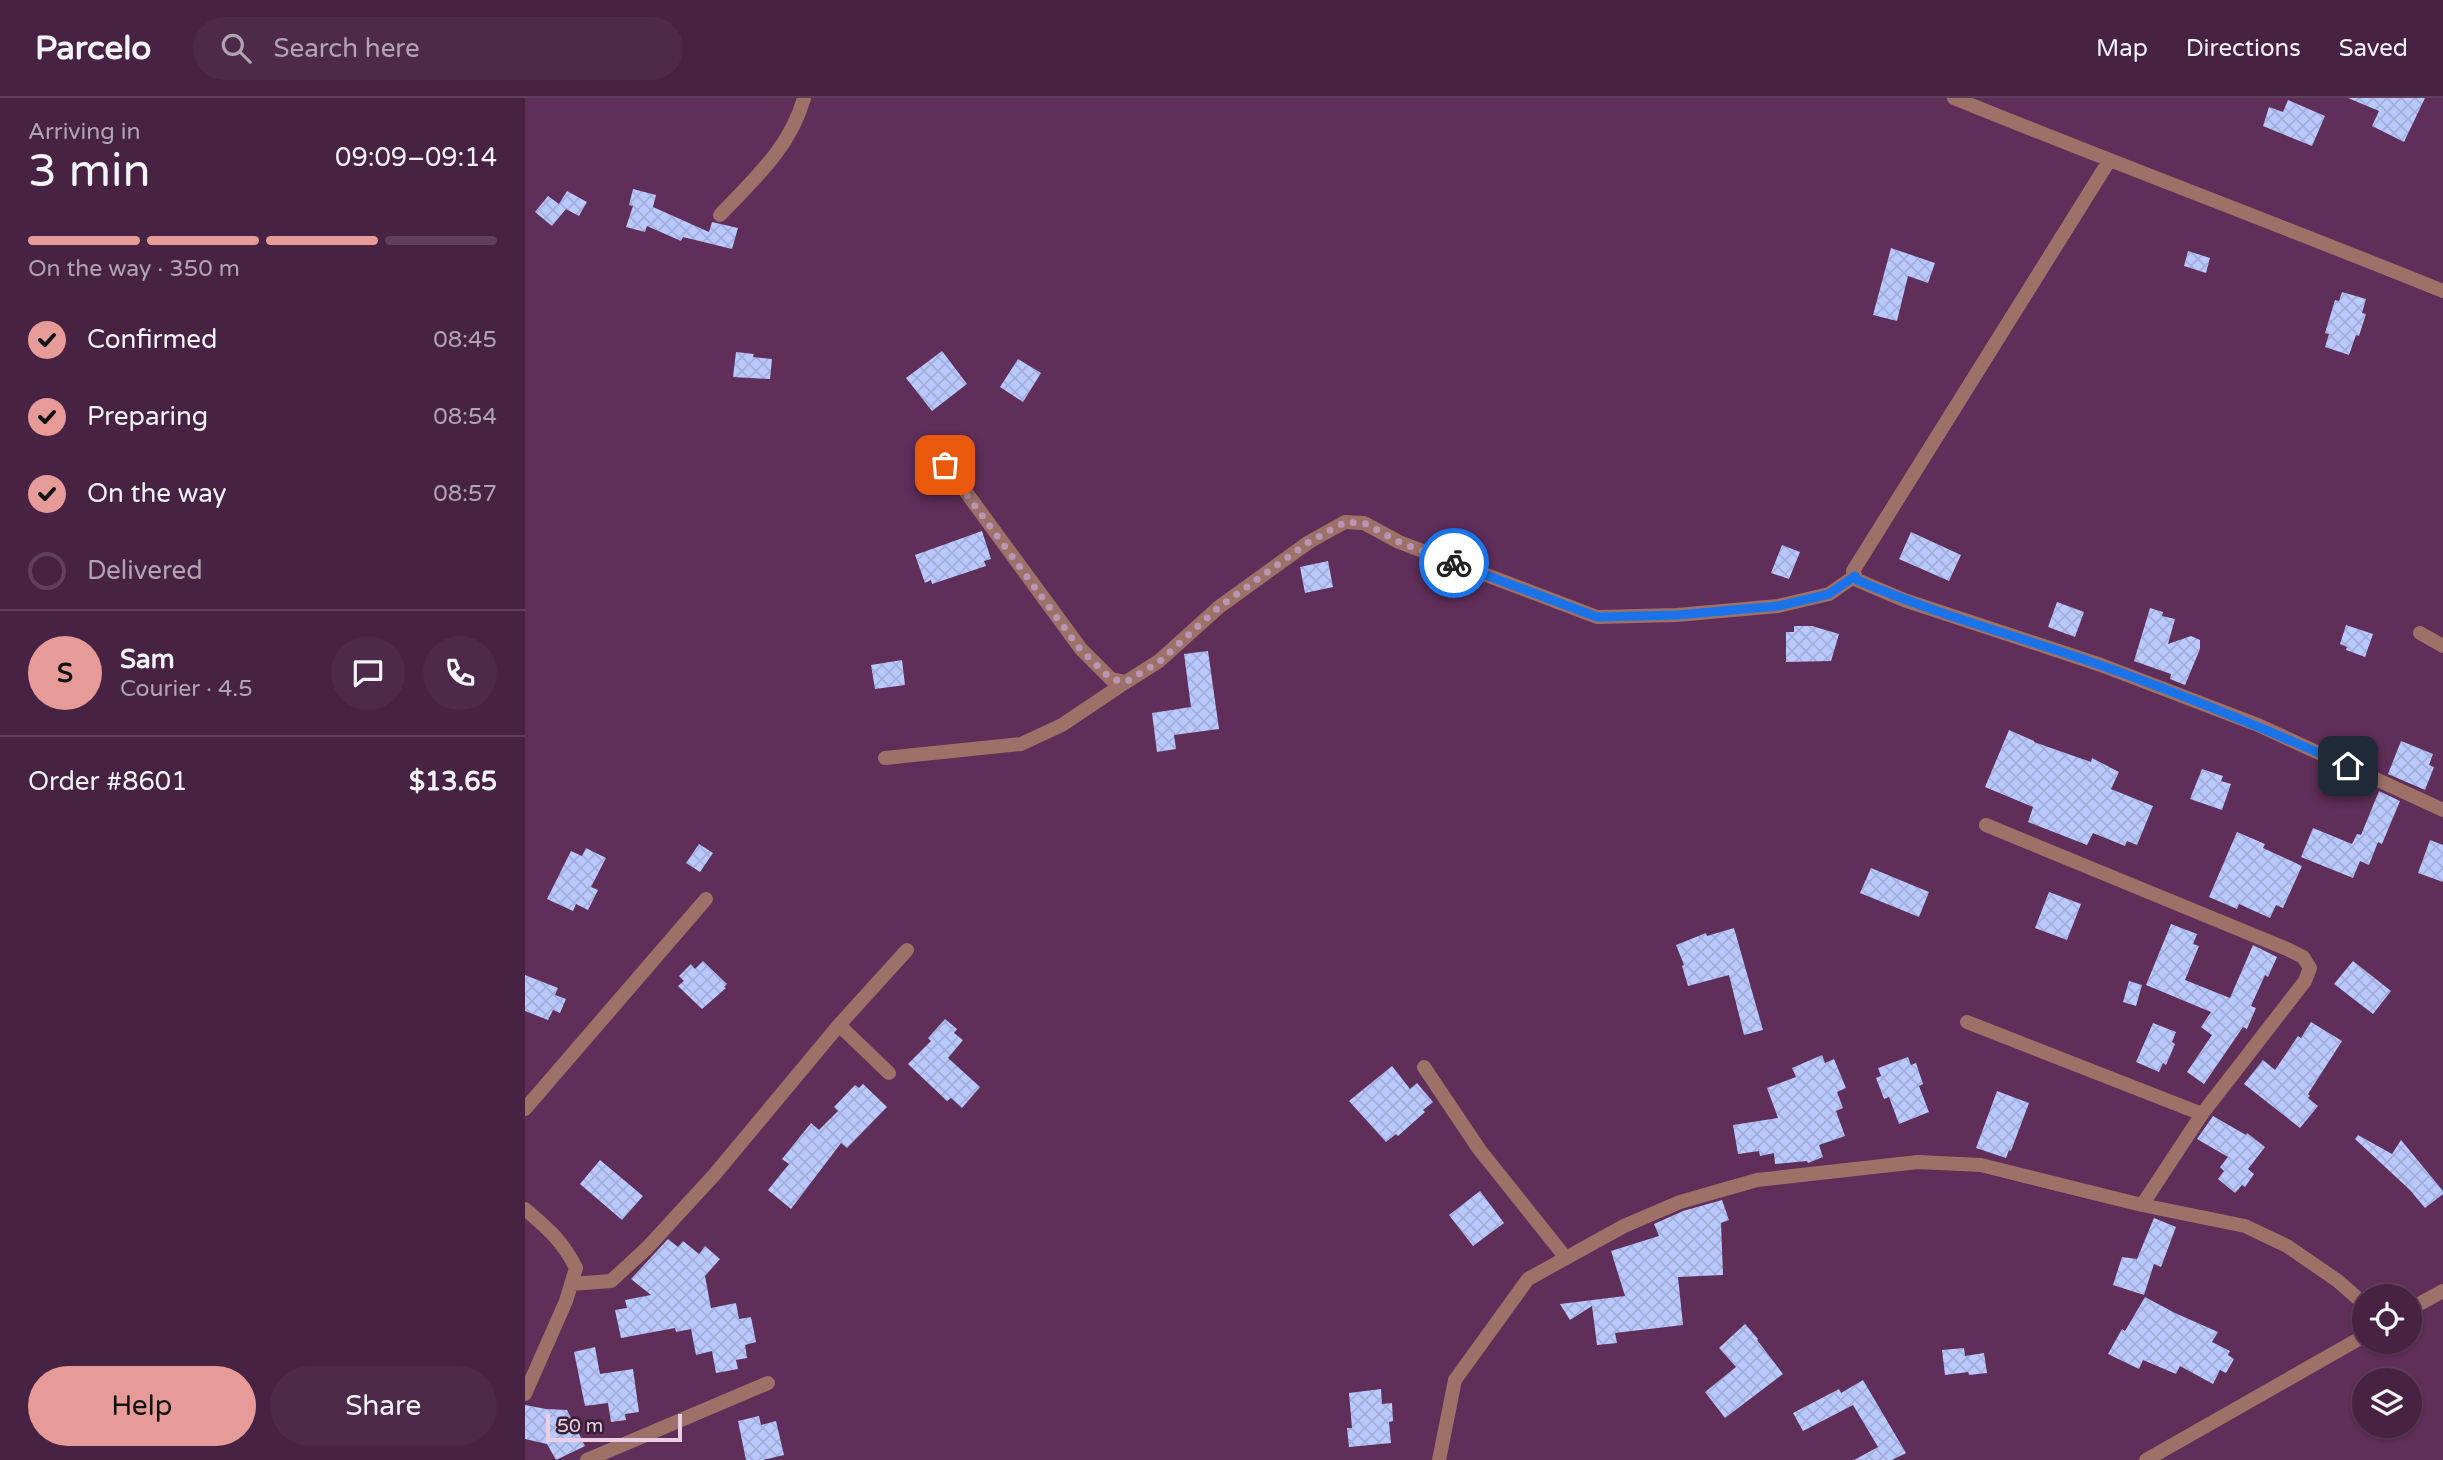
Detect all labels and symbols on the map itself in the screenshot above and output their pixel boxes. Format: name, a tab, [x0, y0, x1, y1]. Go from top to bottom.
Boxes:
pin	[915, 435, 975, 495]
courier	[1419, 528, 1489, 598]
pin	[2318, 736, 2378, 796]
scale bar	[546, 1411, 683, 1443]

